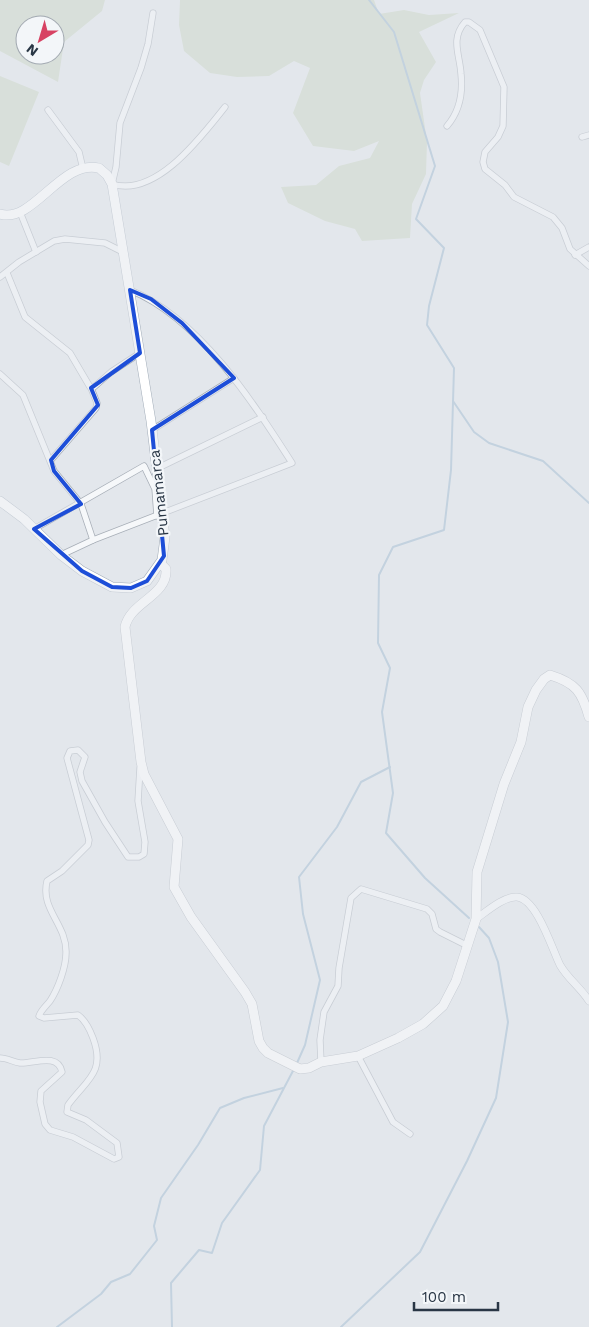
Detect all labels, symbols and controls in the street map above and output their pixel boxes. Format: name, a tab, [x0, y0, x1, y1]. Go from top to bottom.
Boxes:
north arrow	[15, 15, 65, 65]
text: N	[23, 41, 41, 60]
street label: Pumamarca	[145, 448, 172, 537]
scale bar	[414, 1280, 498, 1312]
text: 100 m	[422, 1288, 466, 1306]

